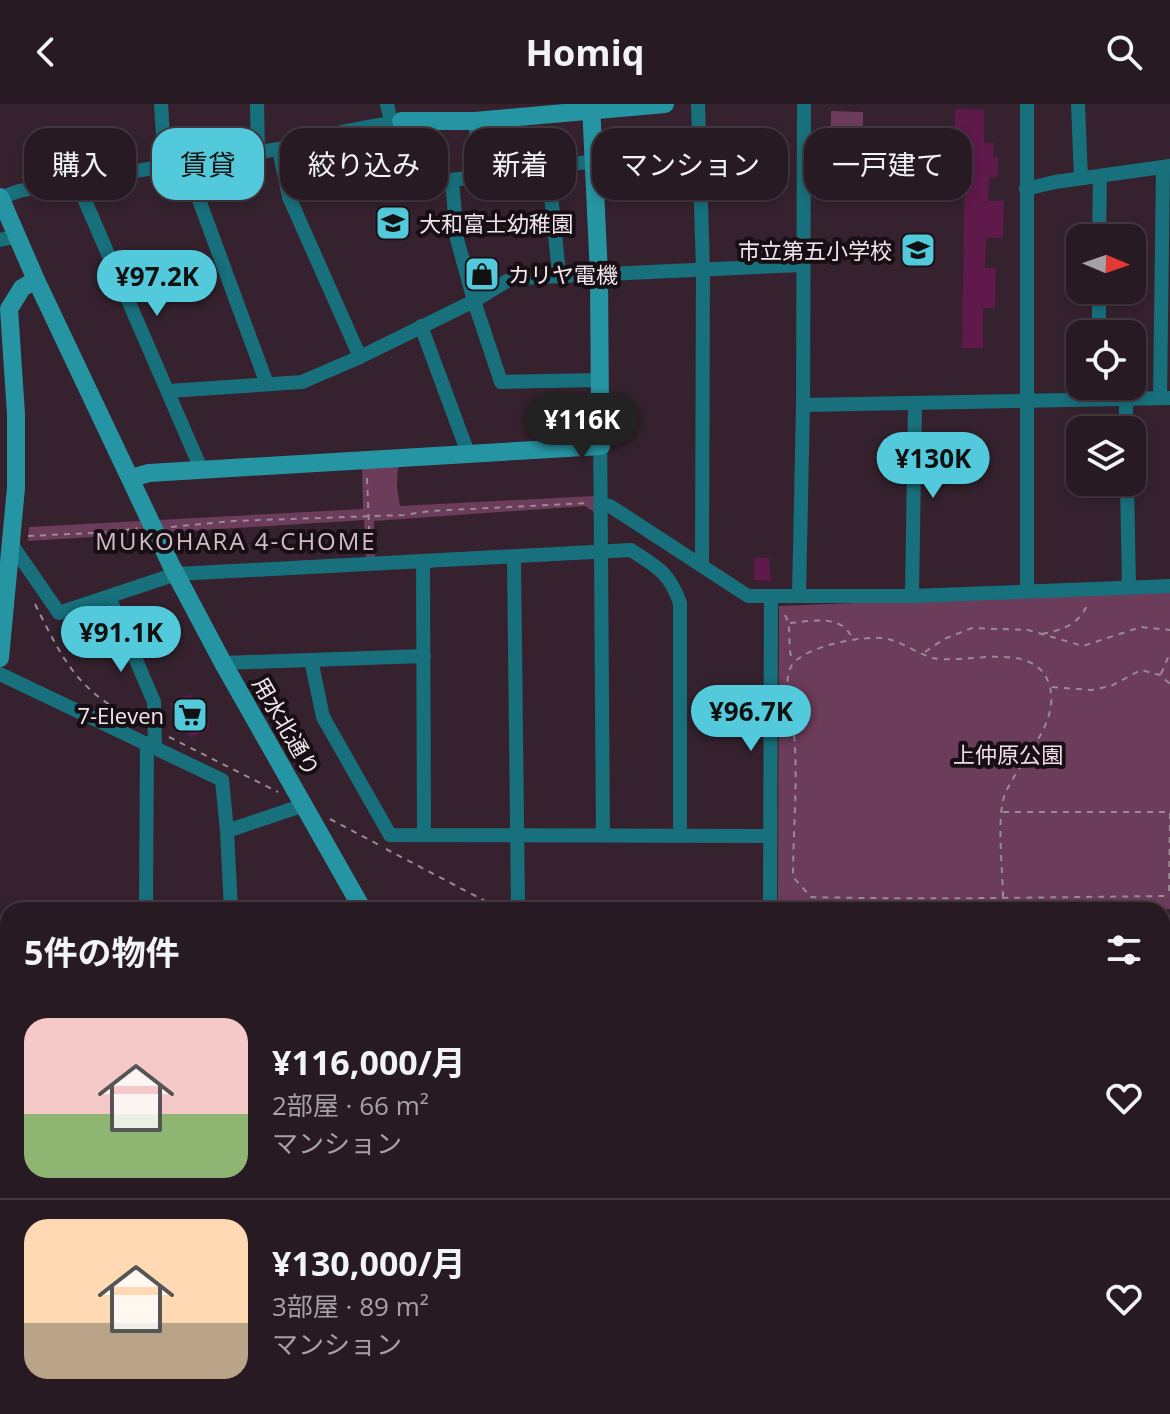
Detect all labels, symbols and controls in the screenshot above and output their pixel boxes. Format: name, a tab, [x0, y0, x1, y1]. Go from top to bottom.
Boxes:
text: Homiq	[526, 28, 644, 77]
icon: back	[24, 30, 68, 74]
icon: search	[1102, 30, 1146, 74]
chip: 購入	[24, 128, 136, 200]
chip: 賃貸	[152, 128, 264, 200]
chip: 絞り込み	[280, 128, 448, 200]
chip: 新着	[464, 128, 576, 200]
chip: マンション	[592, 128, 788, 200]
chip: 一戸建て	[804, 128, 972, 200]
school or university icon: 大和富士幼稚園	[374, 204, 412, 242]
place label: 大和富士幼稚園	[419, 208, 573, 238]
north arrow	[1066, 224, 1146, 304]
map controls	[1066, 224, 1146, 496]
school or university icon: 市立第五小学校	[899, 231, 937, 269]
place label: 市立第五小学校	[738, 235, 892, 265]
pin: ¥97.2K	[92, 250, 222, 318]
shop icon: カリヤ電機	[463, 255, 501, 293]
text: ¥97.2K	[115, 258, 199, 294]
place label: カリヤ電機	[508, 259, 618, 289]
button: locate	[1066, 320, 1146, 400]
pin: ¥116K	[526, 393, 638, 461]
text: ¥116K	[544, 401, 620, 437]
button: layers	[1066, 416, 1146, 496]
pin: ¥130K	[877, 432, 989, 500]
text: ¥130K	[895, 440, 971, 476]
district label: MUKOHARA 4-CHOME	[95, 524, 377, 557]
pin: ¥91.1K	[56, 606, 186, 674]
text: ¥91.1K	[79, 614, 163, 650]
street label: 用水北通り	[247, 671, 327, 781]
pin: ¥96.7K	[686, 685, 816, 753]
text: ¥96.7K	[709, 693, 793, 729]
supermarket icon: 7-Eleven	[171, 696, 209, 734]
place label: 7-Eleven	[77, 700, 164, 730]
park label: 上仲原公園	[953, 739, 1063, 769]
icon: filters	[1102, 928, 1146, 972]
text: 5件の物件	[24, 929, 179, 975]
text: ¥116,000/月	[272, 1039, 466, 1085]
icon: home	[88, 1050, 184, 1146]
icon: heart	[1102, 1076, 1146, 1120]
text: 2部屋 · 66 m²	[272, 1087, 429, 1123]
text: マンション	[272, 1125, 402, 1161]
text: ¥130,000/月	[272, 1240, 466, 1286]
icon: home	[88, 1251, 184, 1347]
icon: heart	[1102, 1277, 1146, 1321]
text: 3部屋 · 89 m²	[272, 1288, 429, 1324]
text: マンション	[272, 1326, 402, 1362]

